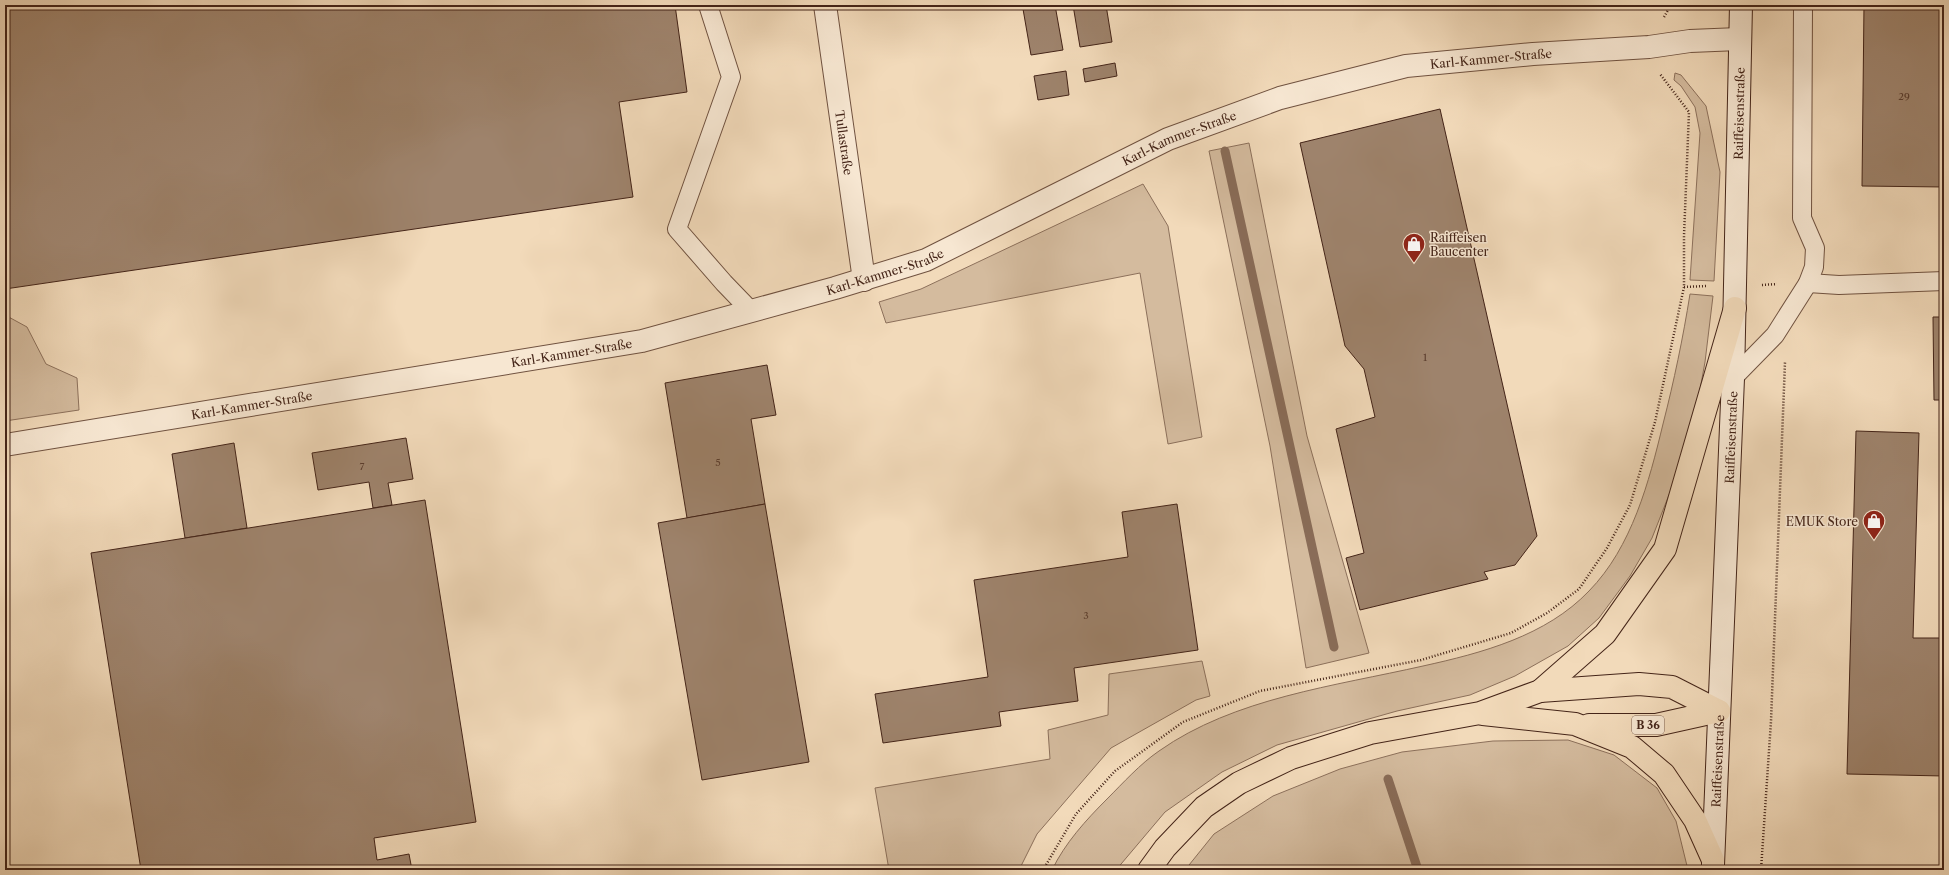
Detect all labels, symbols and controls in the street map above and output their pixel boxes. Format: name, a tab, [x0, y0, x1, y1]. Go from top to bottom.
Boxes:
street label: Karl-Kammer-Straße	[1429, 45, 1553, 71]
street label: Raiffeisenstraße	[1730, 67, 1747, 160]
house number: 29	[1898, 90, 1910, 103]
street label: Karl-Kammer-Straße	[1119, 107, 1238, 168]
street label: Tullastraße	[833, 109, 857, 176]
place label: Raiffeisen Baucenter	[1430, 230, 1489, 259]
shop icon: Raiffeisen Baucenter	[1401, 231, 1427, 264]
street label: Karl-Kammer-Straße	[825, 245, 946, 298]
street label: Karl-Kammer-Straße	[510, 335, 633, 370]
house number: 1	[1423, 351, 1428, 364]
street label: Karl-Kammer-Straße	[190, 387, 314, 422]
street label: Raiffeisenstraße	[1721, 391, 1740, 484]
house number: 5	[715, 456, 721, 469]
house number: 7	[360, 460, 365, 473]
shop icon: EMUK Store	[1861, 508, 1887, 541]
place label: EMUK Store	[1786, 514, 1858, 529]
house number: 3	[1083, 609, 1089, 622]
street label: Raiffeisenstraße	[1708, 714, 1727, 808]
road number: B 36	[1632, 716, 1664, 734]

